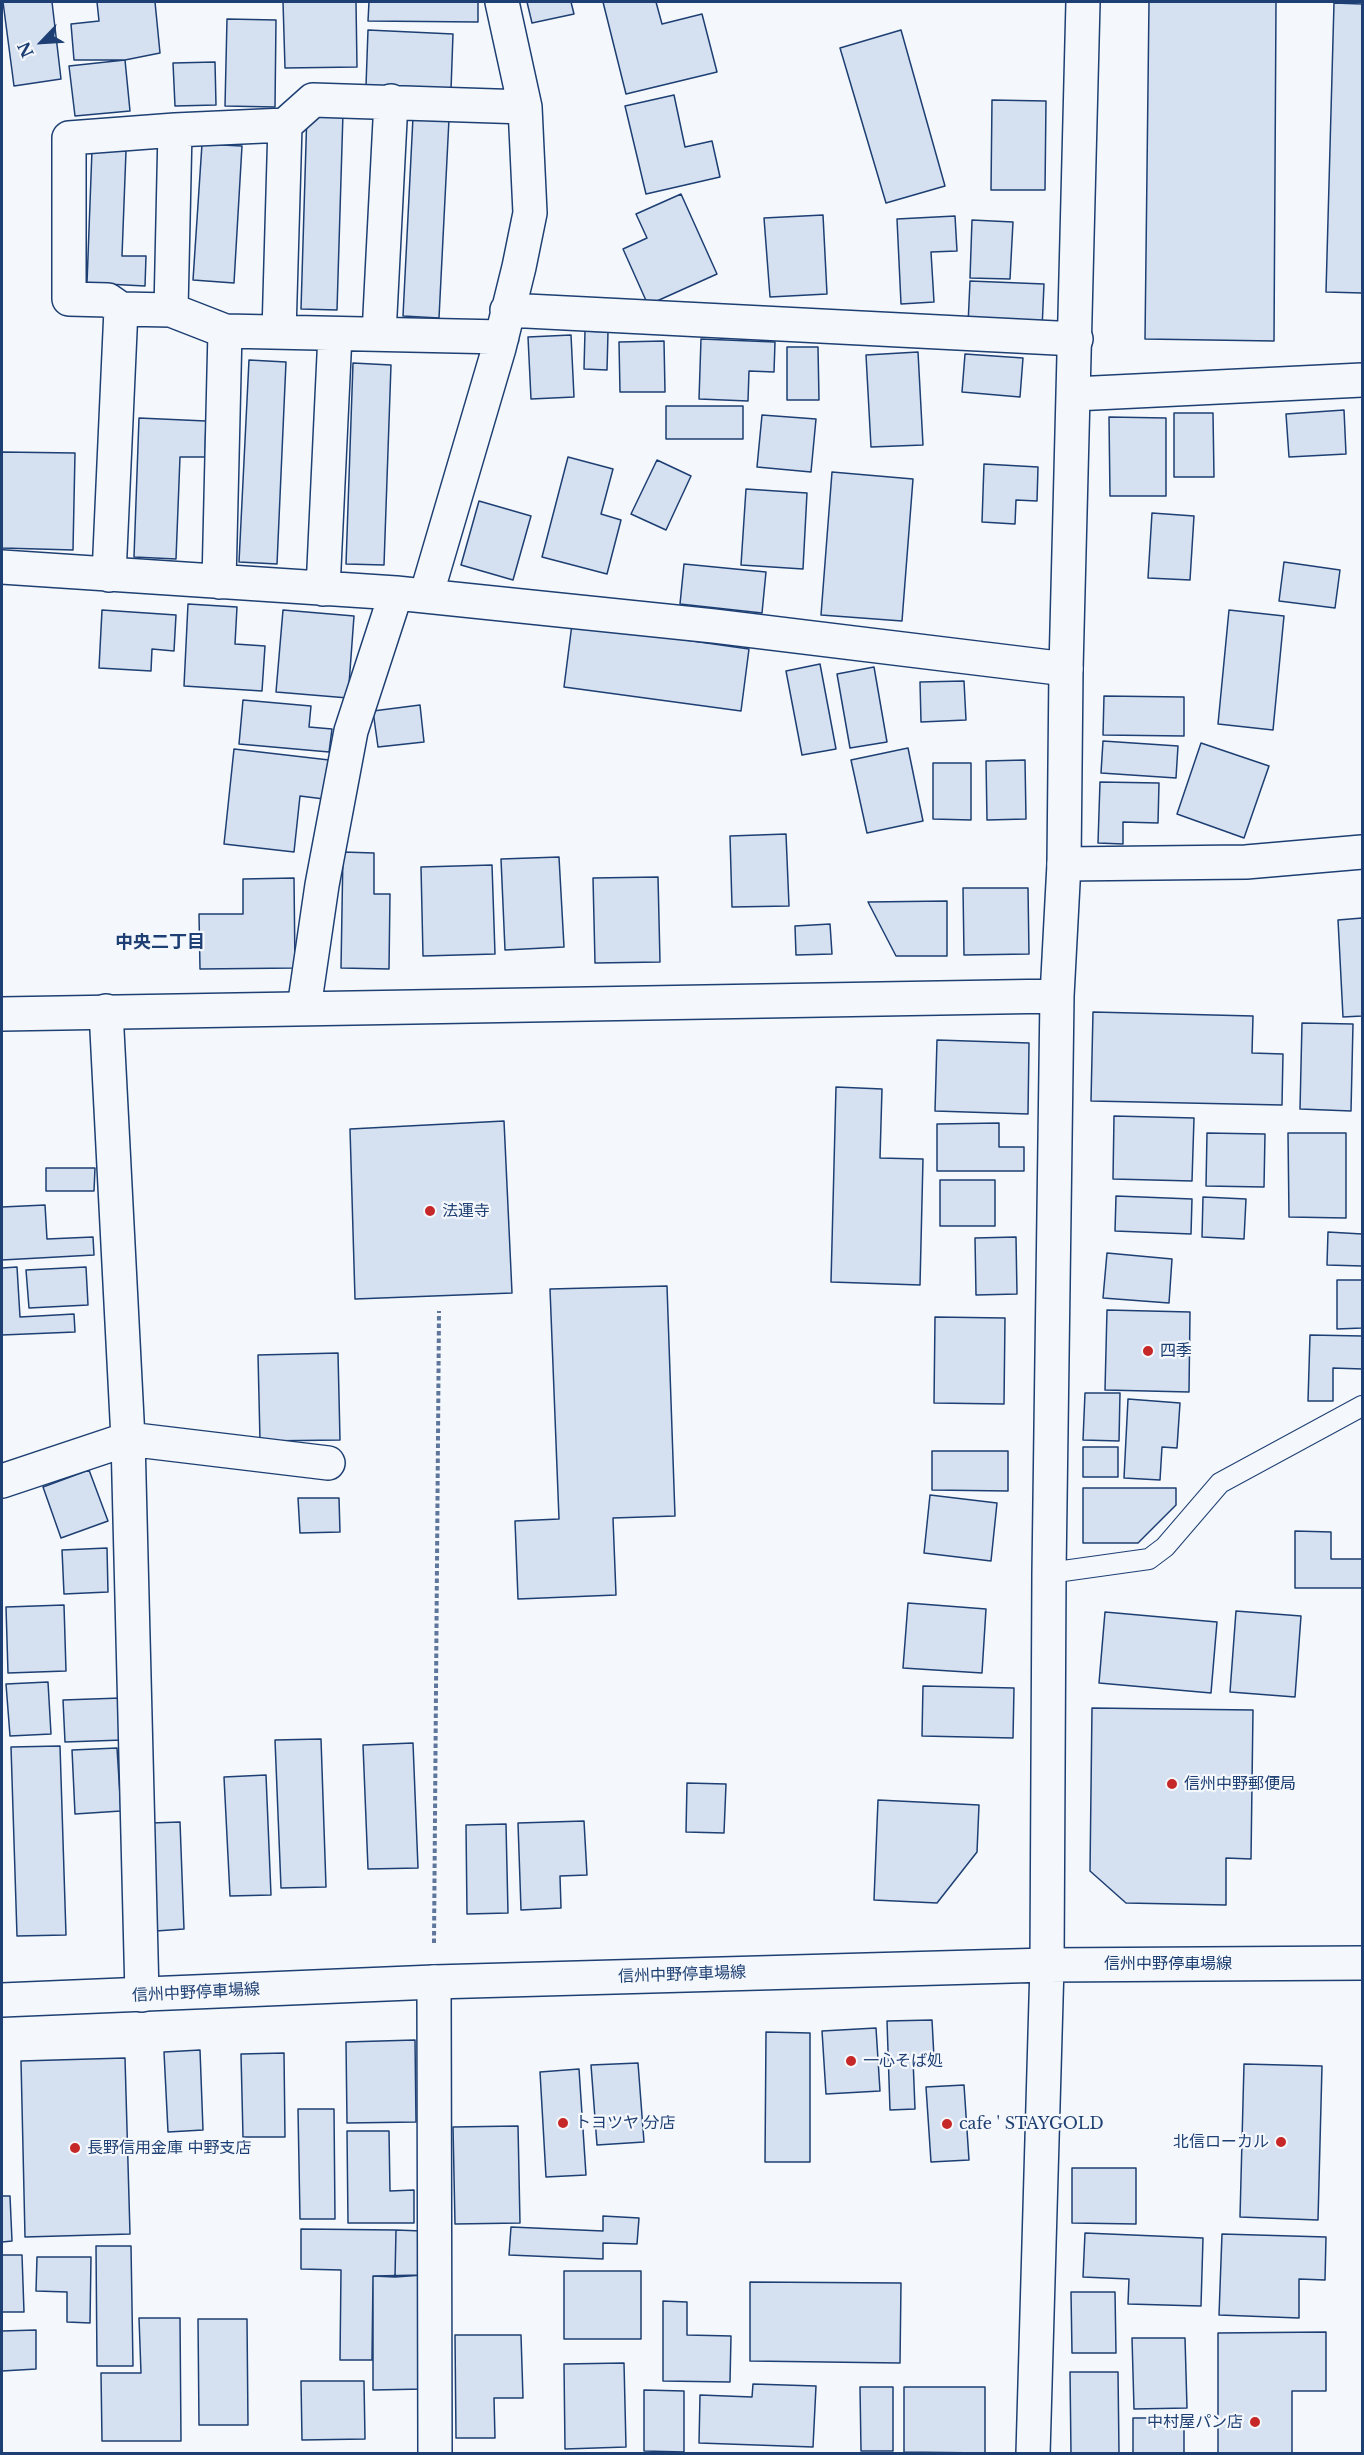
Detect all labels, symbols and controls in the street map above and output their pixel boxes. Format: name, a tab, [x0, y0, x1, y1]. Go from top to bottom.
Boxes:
north arrow	[12, 12, 72, 72]
text: N	[13, 39, 38, 61]
district label: 中央二丁目	[115, 932, 205, 954]
place label: 法運寺	[442, 1201, 490, 1221]
marker: 法運寺	[423, 1204, 437, 1218]
place label: 四季	[1160, 1341, 1192, 1361]
marker: 四季	[1141, 1344, 1155, 1358]
place label: 信州中野郵便局	[1184, 1774, 1296, 1794]
marker: 信州中野郵便局	[1165, 1777, 1179, 1791]
street label: 信州中野停車場線	[1104, 1954, 1232, 1974]
street label: 信州中野停車場線	[618, 1963, 746, 1987]
street label: 信州中野停車場線	[132, 1980, 260, 2006]
place label: 一心そば処	[863, 2051, 943, 2071]
marker: 一心そば処	[844, 2054, 858, 2068]
place label: トヨツヤ 分店	[575, 2113, 676, 2133]
place label: cafe ' STAYGOLD	[959, 2114, 1104, 2134]
marker: トヨツヤ 分店	[556, 2116, 570, 2130]
marker: cafe ' STAYGOLD	[940, 2117, 954, 2131]
place label: 北信ローカル	[1173, 2132, 1269, 2152]
marker: 北信ローカル	[1274, 2135, 1288, 2149]
place label: 長野信用金庫 中野支店	[87, 2138, 252, 2158]
marker: 長野信用金庫 中野支店	[68, 2141, 82, 2155]
place label: 中村屋パン店	[1147, 2412, 1243, 2432]
marker: 中村屋パン店	[1248, 2415, 1262, 2429]

